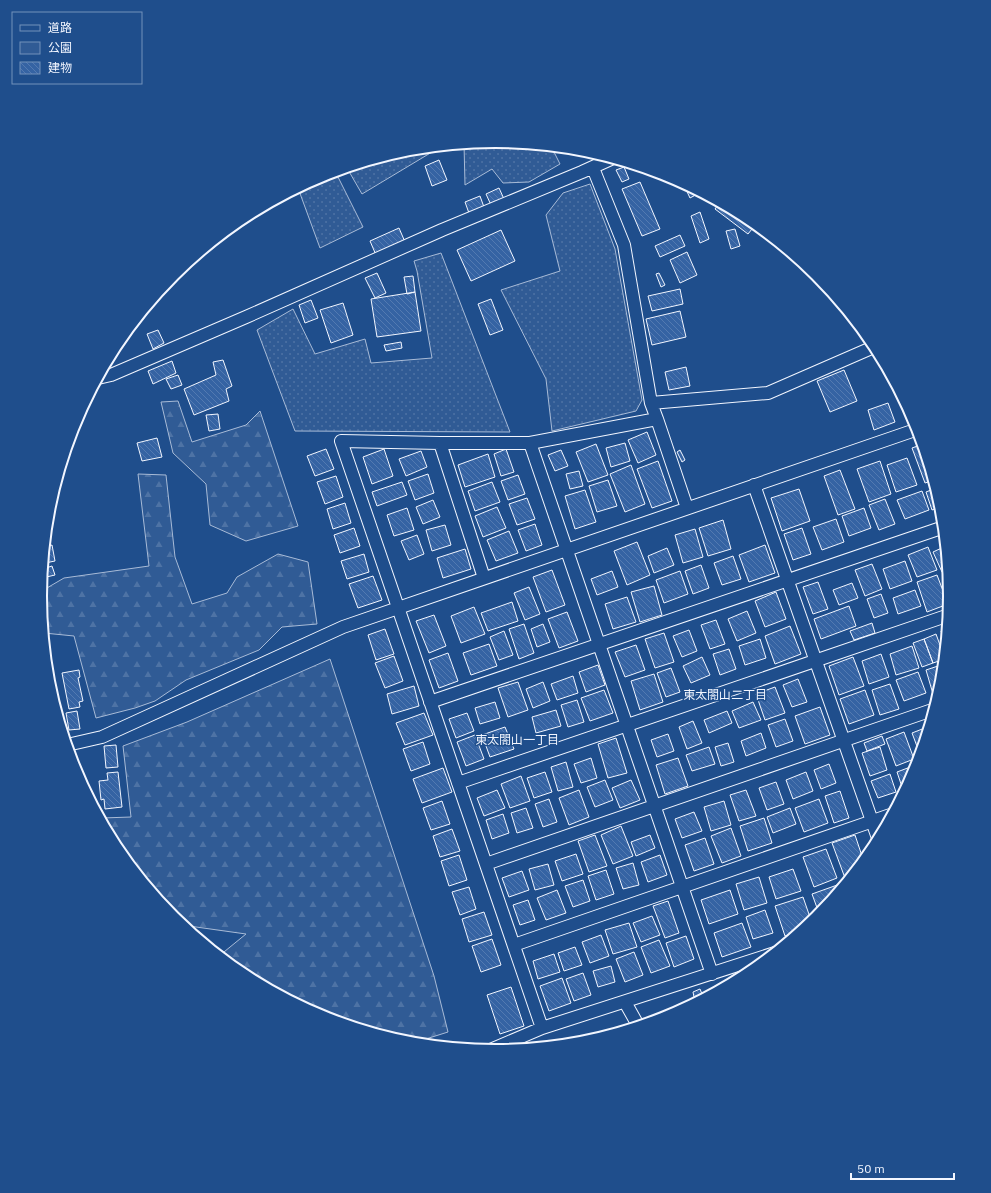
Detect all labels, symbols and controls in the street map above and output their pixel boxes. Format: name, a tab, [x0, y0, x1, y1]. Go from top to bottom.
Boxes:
legend	[12, 12, 142, 84]
text: 道路	[48, 20, 72, 35]
text: 公園	[48, 40, 72, 55]
text: 建物	[48, 60, 72, 75]
district label: 東太閤山二丁目	[683, 687, 767, 702]
district label: 東太閤山一丁目	[475, 732, 559, 747]
scale bar	[851, 1155, 954, 1181]
text: 50 m	[857, 1161, 885, 1176]

